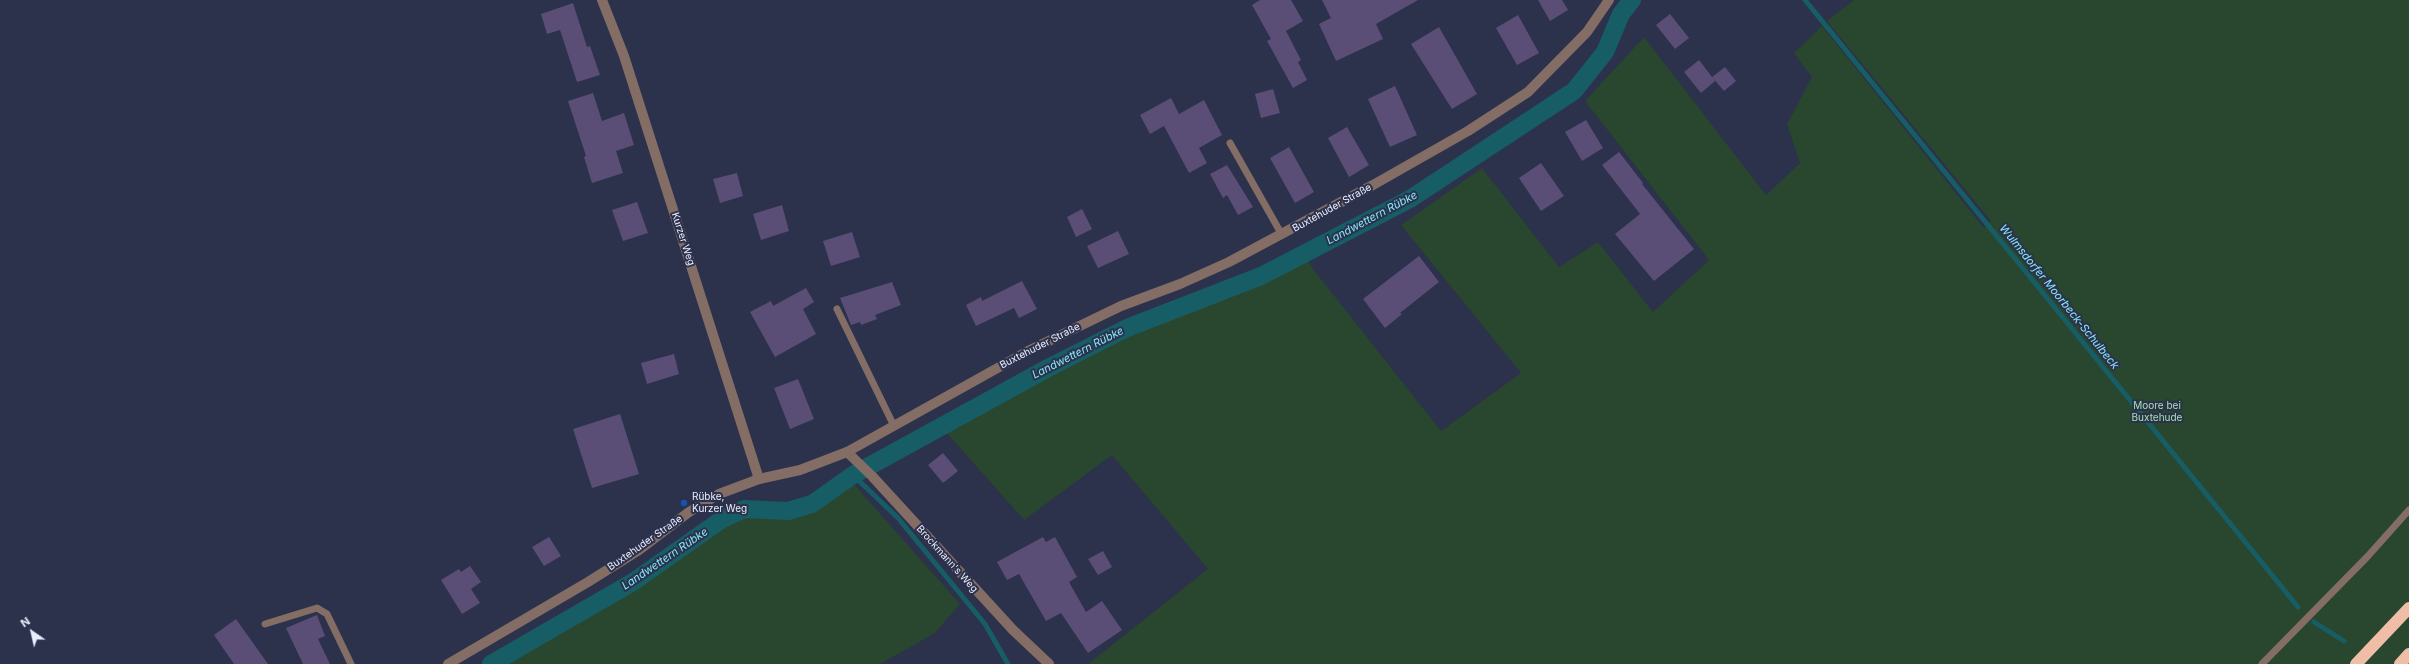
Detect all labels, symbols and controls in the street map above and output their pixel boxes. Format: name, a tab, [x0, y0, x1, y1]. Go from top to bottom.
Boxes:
street label: Buxtehuder Straße	[1290, 181, 1374, 235]
water label: Landwettern Rübke	[1324, 188, 1420, 248]
street label: Kurzer Weg	[669, 211, 697, 267]
water label: Wulmsdorfer Moorbeck-Schulbeck	[1997, 222, 2121, 372]
street label: Buxtehuder Straße	[998, 321, 1082, 371]
water label: Landwettern Rübke	[1030, 324, 1126, 382]
park label: Moore bei Buxtehude	[2132, 400, 2182, 424]
place label: Rübke, Kurzer Weg	[692, 491, 747, 514]
marker: Rübke, Kurzer Weg	[679, 498, 689, 508]
street label: Buxtehuder Straße	[605, 513, 685, 573]
street label: Brockmann's Weg	[914, 523, 980, 595]
water label: Landwettern Rübke	[619, 525, 711, 593]
north arrow	[12, 612, 52, 652]
text: N	[18, 614, 33, 630]

